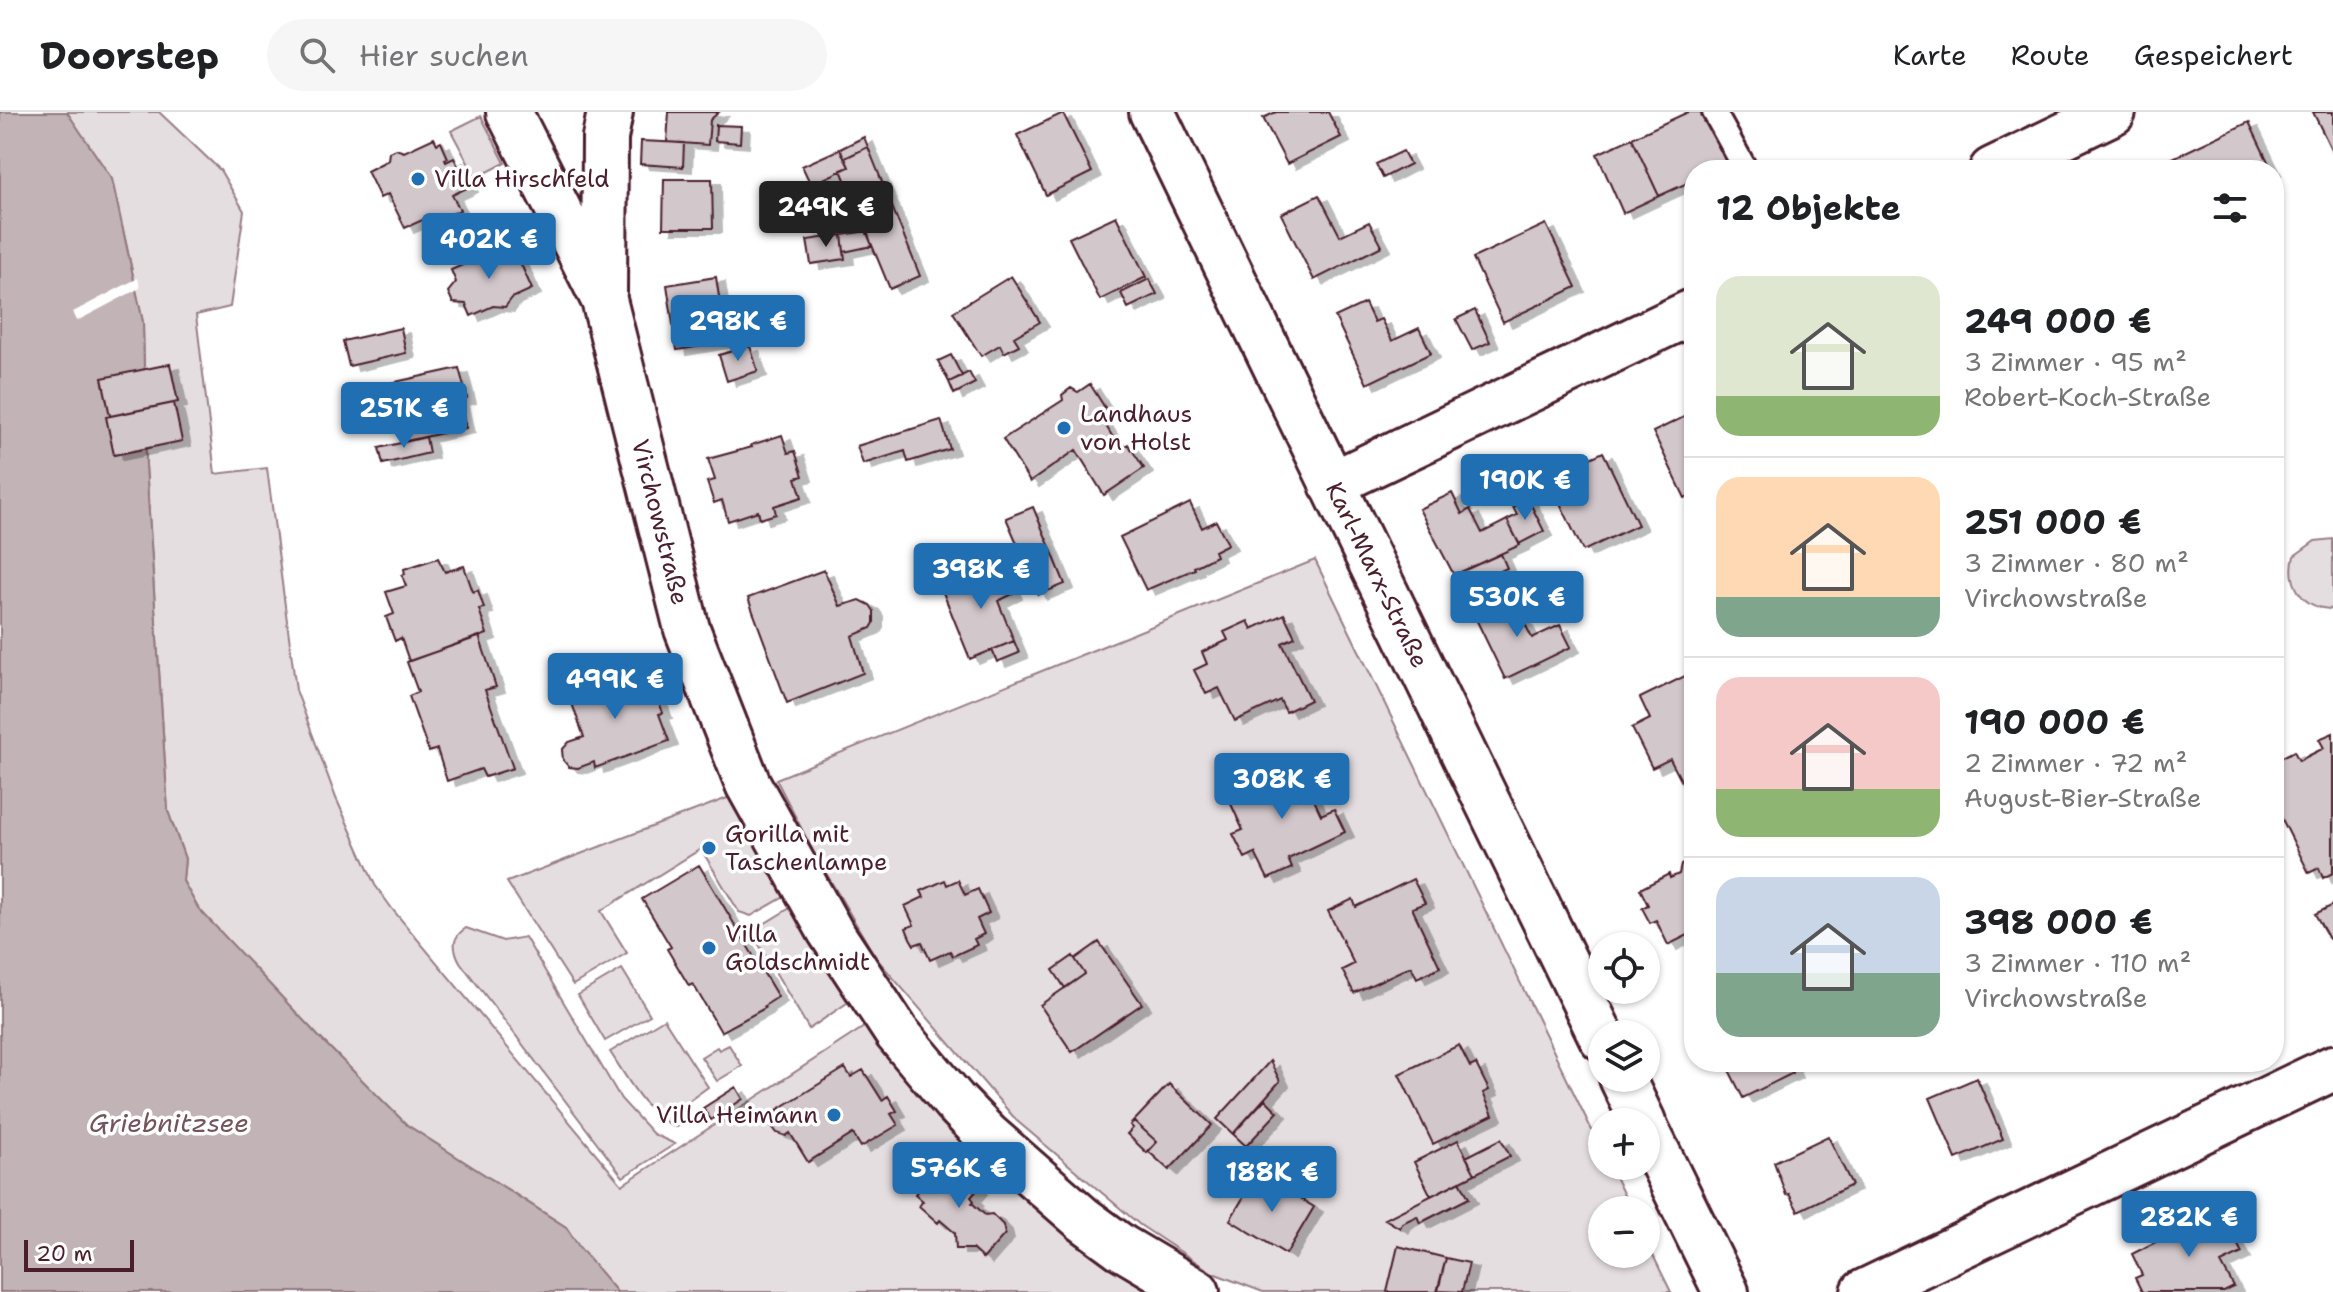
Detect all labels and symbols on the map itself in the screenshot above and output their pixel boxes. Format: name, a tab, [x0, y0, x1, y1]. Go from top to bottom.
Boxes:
place label: Villa Hirschfeld	[434, 163, 609, 195]
marker: Villa Hirschfeld	[409, 170, 427, 188]
pin: 249K €	[761, 181, 891, 249]
pin: 402K €	[424, 213, 554, 281]
pin: 298K €	[673, 295, 803, 363]
pin: 251K €	[339, 382, 469, 450]
place label: Landhaus von Holst	[1080, 398, 1192, 458]
marker: Landhaus von Holst	[1055, 419, 1073, 437]
street label: Virchowstraße	[624, 436, 696, 608]
pin: 190K €	[1460, 454, 1590, 522]
street label: Karl-Marx-Straße	[1318, 477, 1436, 673]
pin: 398K €	[916, 543, 1046, 611]
pin: 530K €	[1452, 571, 1582, 639]
pin: 499K €	[550, 653, 680, 721]
pin: 308K €	[1217, 753, 1347, 821]
place label: Gorilla mit Taschenlampe	[725, 818, 887, 878]
marker: Gorilla mit Taschenlampe	[700, 839, 718, 857]
place label: Villa Goldschmidt	[725, 918, 870, 978]
marker: Villa Goldschmidt	[700, 939, 718, 957]
place label: Villa Heimann	[656, 1099, 818, 1131]
water label: Griebnitzsee	[89, 1105, 249, 1140]
marker: Villa Heimann	[825, 1106, 843, 1124]
pin: 576K €	[894, 1142, 1024, 1210]
pin: 188K €	[1207, 1146, 1337, 1214]
pin: 282K €	[2124, 1191, 2254, 1259]
scale bar	[24, 1236, 134, 1272]

